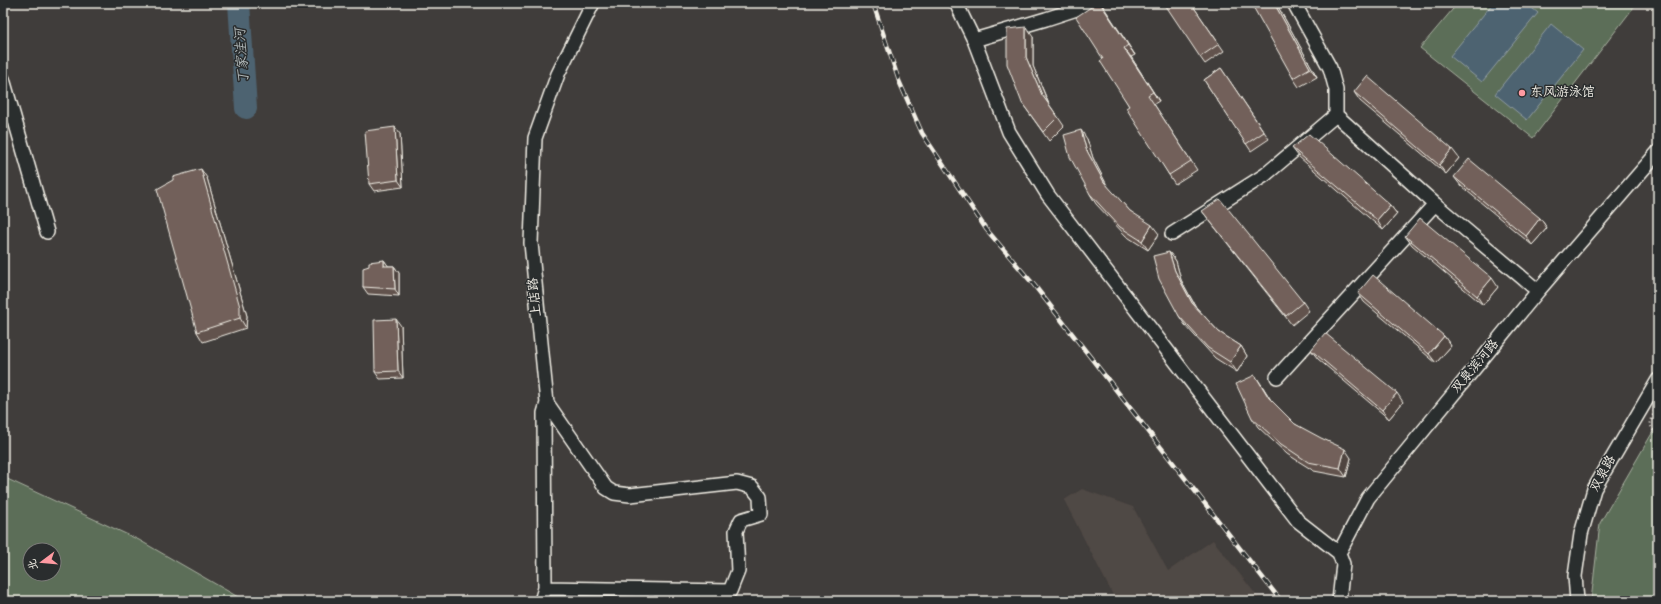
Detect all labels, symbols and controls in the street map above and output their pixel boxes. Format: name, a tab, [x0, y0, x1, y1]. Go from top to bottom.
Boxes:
water label: 丁家洼河	[231, 25, 255, 85]
place label: 东风游泳馆	[1530, 84, 1595, 103]
marker: 东风游泳馆	[1517, 88, 1527, 98]
street label: 上店路	[525, 277, 547, 317]
street label: 双泉滨河路	[1448, 336, 1504, 398]
street label: 双泉路	[1586, 452, 1622, 496]
north arrow	[22, 542, 62, 582]
text: 北	[25, 557, 44, 572]

